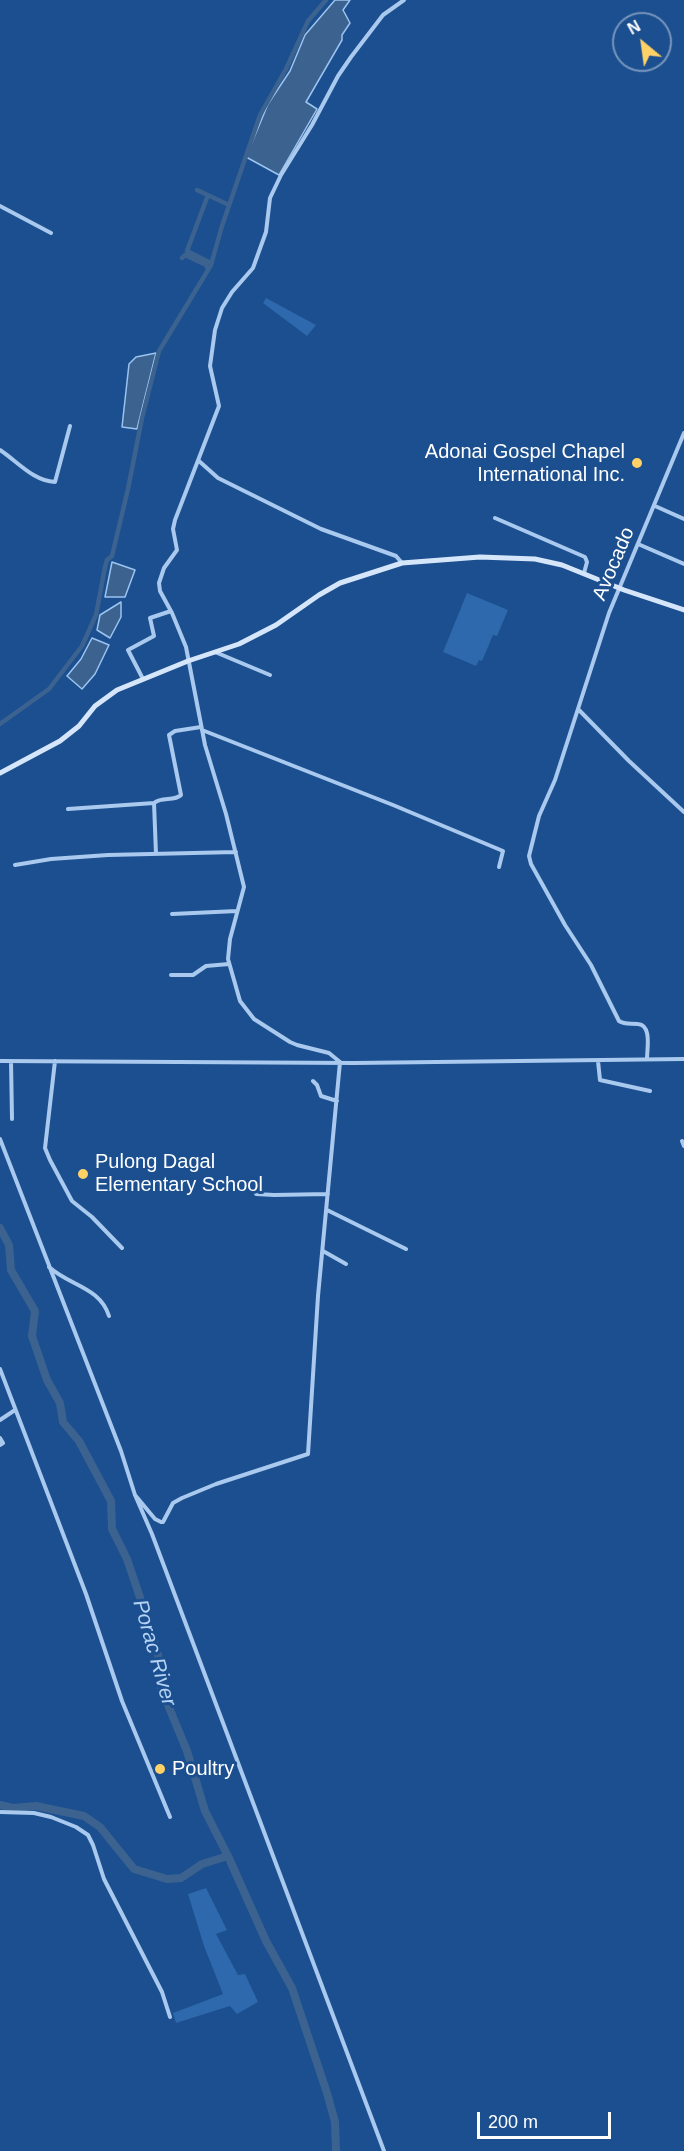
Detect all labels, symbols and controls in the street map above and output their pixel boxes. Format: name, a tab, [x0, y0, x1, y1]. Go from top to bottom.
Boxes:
north arrow	[612, 12, 672, 72]
text: N	[625, 17, 643, 38]
place label: Adonai Gospel Chapel International Inc.	[425, 440, 625, 487]
marker: Adonai Gospel Chapel International Inc.	[630, 456, 644, 470]
street label: Avocado	[588, 524, 640, 604]
place label: Pulong Dagal Elementary School	[95, 1150, 263, 1197]
marker: Pulong Dagal Elementary School	[76, 1167, 90, 1181]
water label: Porac River	[127, 1597, 181, 1709]
place label: Poultry	[172, 1757, 234, 1781]
marker: Poultry	[153, 1762, 167, 1776]
scale bar	[480, 2100, 614, 2138]
text: 200 m	[488, 2112, 538, 2132]

